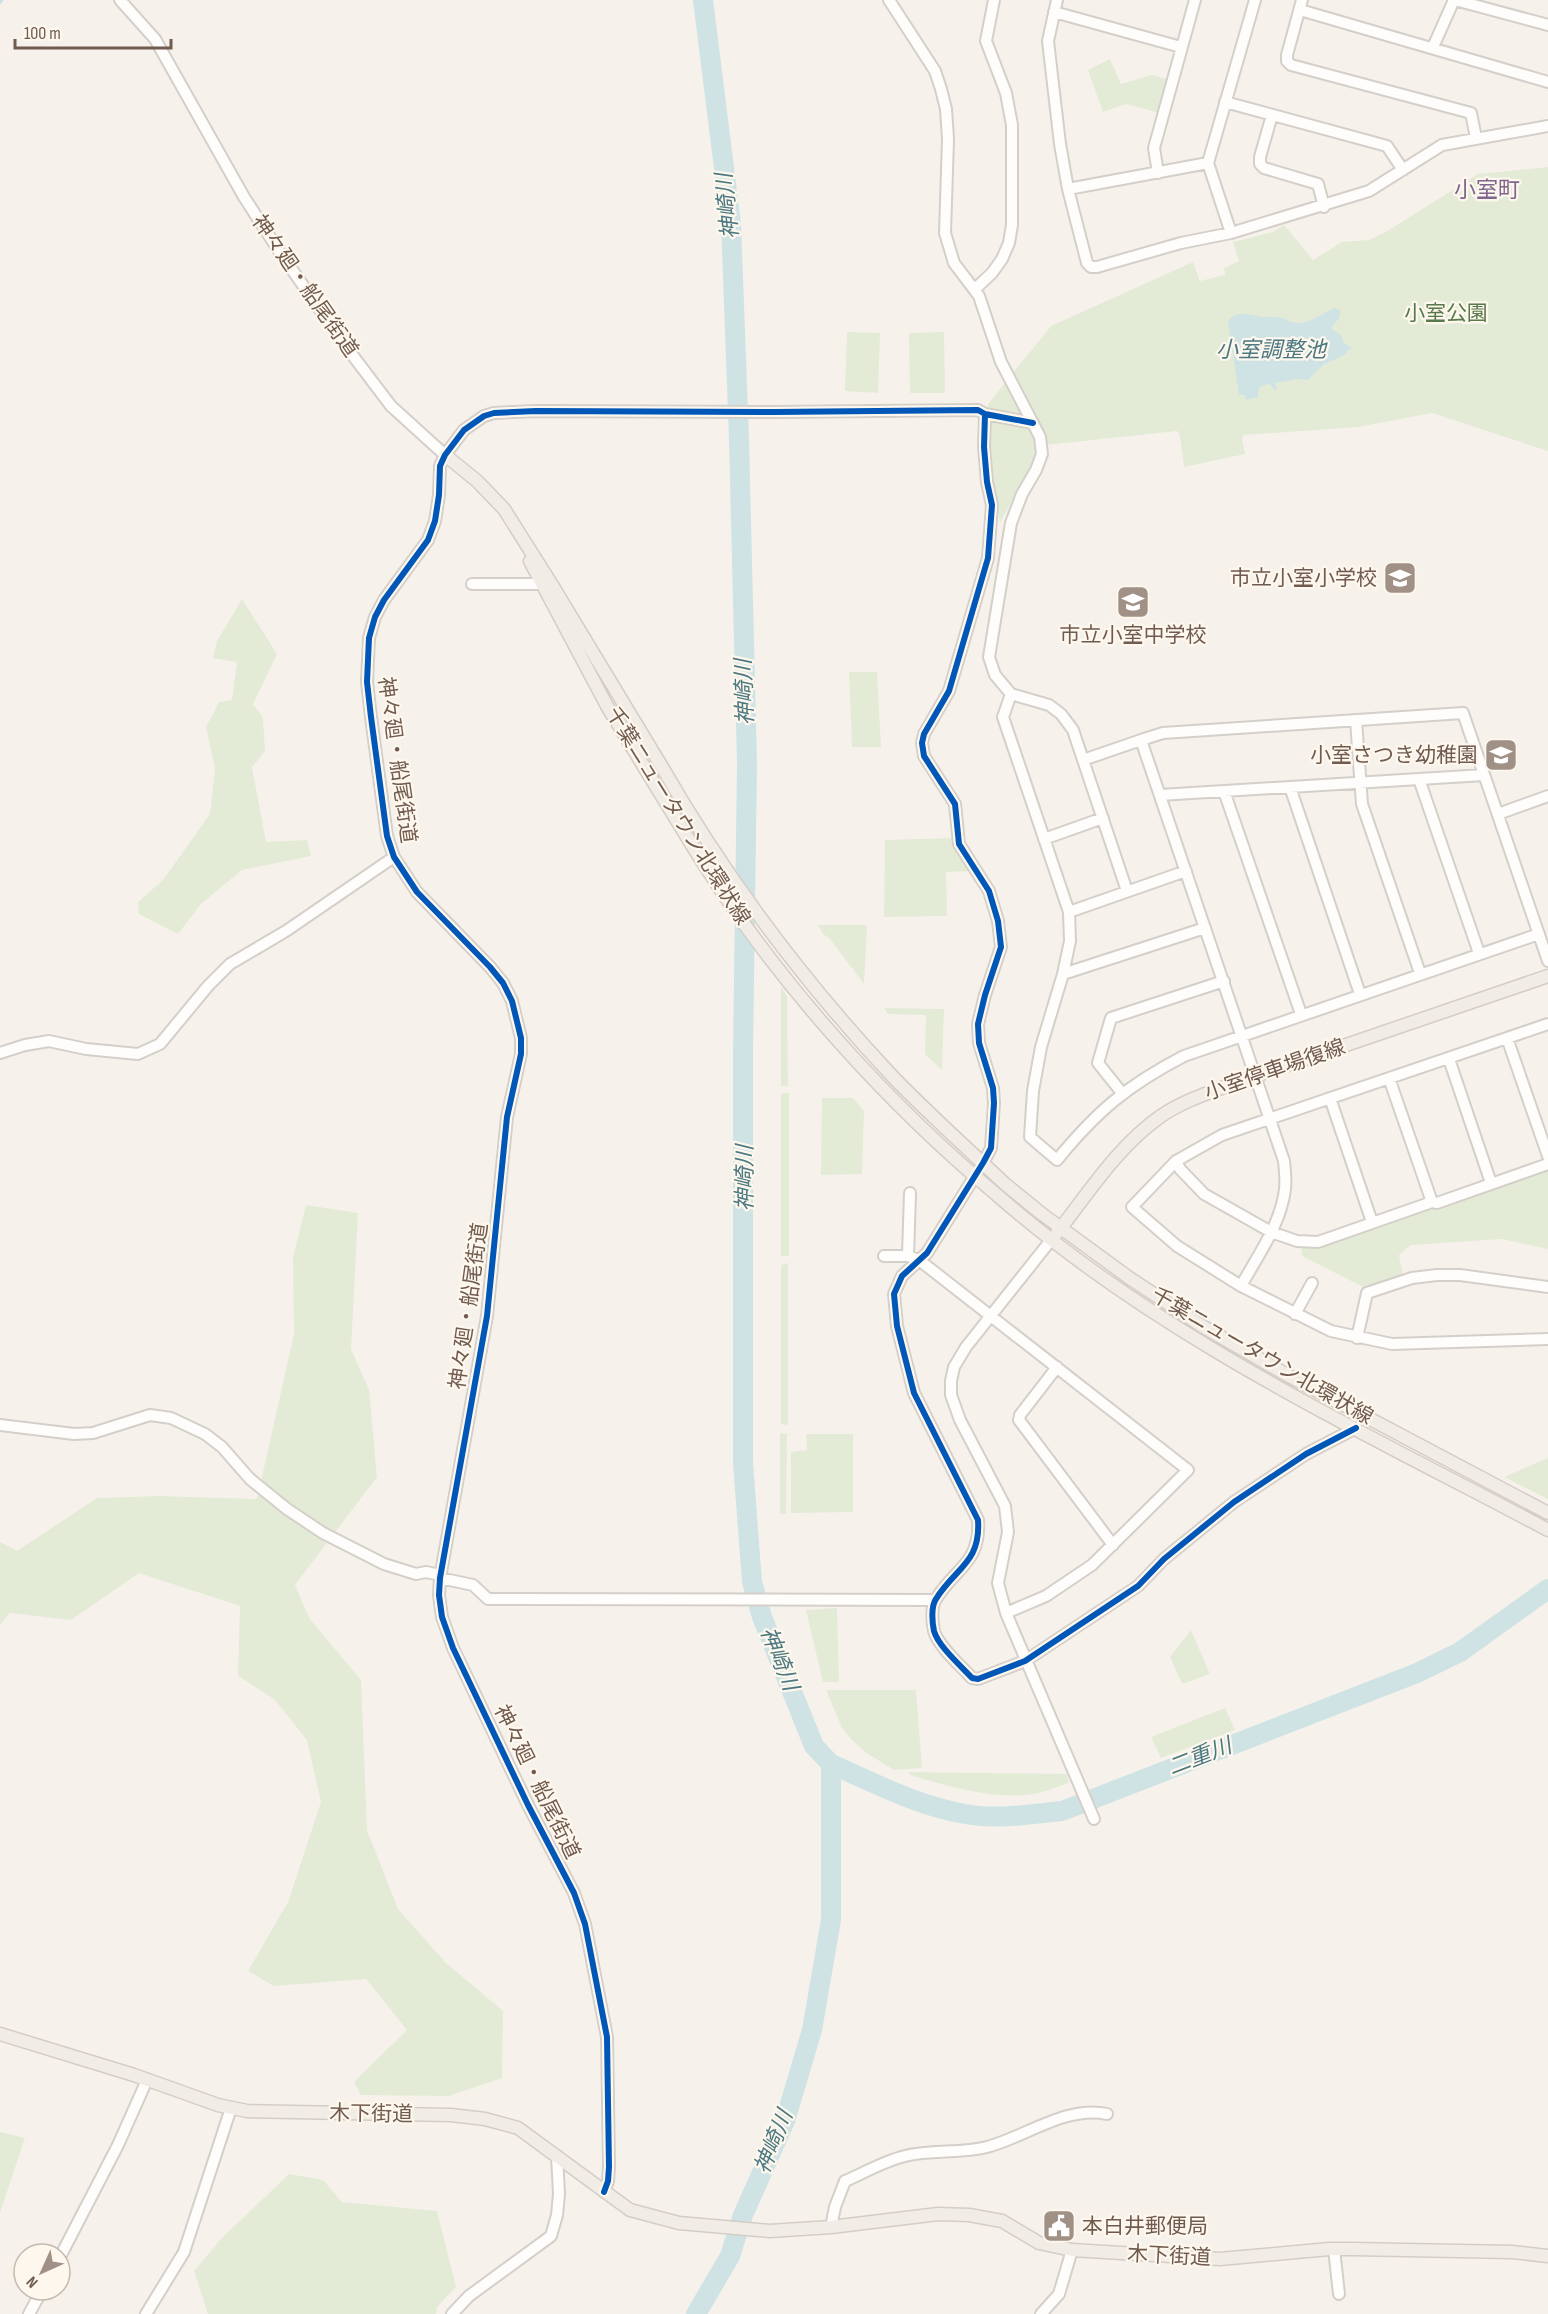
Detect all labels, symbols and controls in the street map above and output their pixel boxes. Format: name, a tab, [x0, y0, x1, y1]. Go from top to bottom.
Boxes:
scale bar	[15, 12, 171, 50]
text: 100 m	[24, 23, 61, 44]
water label: 神崎川	[711, 170, 745, 240]
district label: 小室町	[1454, 177, 1520, 204]
street label: 神々廻・船尾街道	[247, 210, 363, 362]
park label: 小室公園	[1404, 301, 1488, 326]
water label: 小室調整池	[1216, 337, 1328, 364]
school or university icon: 市立小室小学校	[1382, 560, 1418, 596]
place label: 市立小室小学校	[1230, 566, 1377, 591]
school or university icon: 市立小室中学校	[1115, 584, 1151, 620]
place label: 市立小室中学校	[1060, 623, 1207, 648]
water label: 神崎川	[730, 657, 760, 725]
street label: 神々廻・船尾街道	[373, 675, 421, 845]
street label: 千葉ニュータウン北環状線	[601, 703, 755, 929]
school or university icon: 小室さつき幼稚園	[1483, 737, 1519, 773]
place label: 小室さつき幼稚園	[1310, 743, 1478, 768]
street label: 小室停車場復線	[1201, 1034, 1349, 1106]
water label: 神崎川	[732, 1143, 759, 1211]
street label: 神々廻・船尾街道	[445, 1221, 493, 1391]
street label: 千葉ニュータウン北環状線	[1147, 1282, 1377, 1430]
water label: 神崎川	[754, 1623, 805, 1697]
street label: 神々廻・船尾街道	[489, 1701, 585, 1863]
water label: 二重川	[1164, 1732, 1238, 1781]
street label: 木下街道	[329, 2101, 413, 2127]
water label: 神崎川	[749, 2104, 800, 2178]
public building icon: 本白井郵便局	[1041, 2208, 1077, 2244]
place label: 本白井郵便局	[1082, 2214, 1208, 2239]
street label: 木下街道	[1126, 2241, 1212, 2271]
north arrow	[12, 2242, 72, 2302]
text: N	[23, 2272, 42, 2291]

